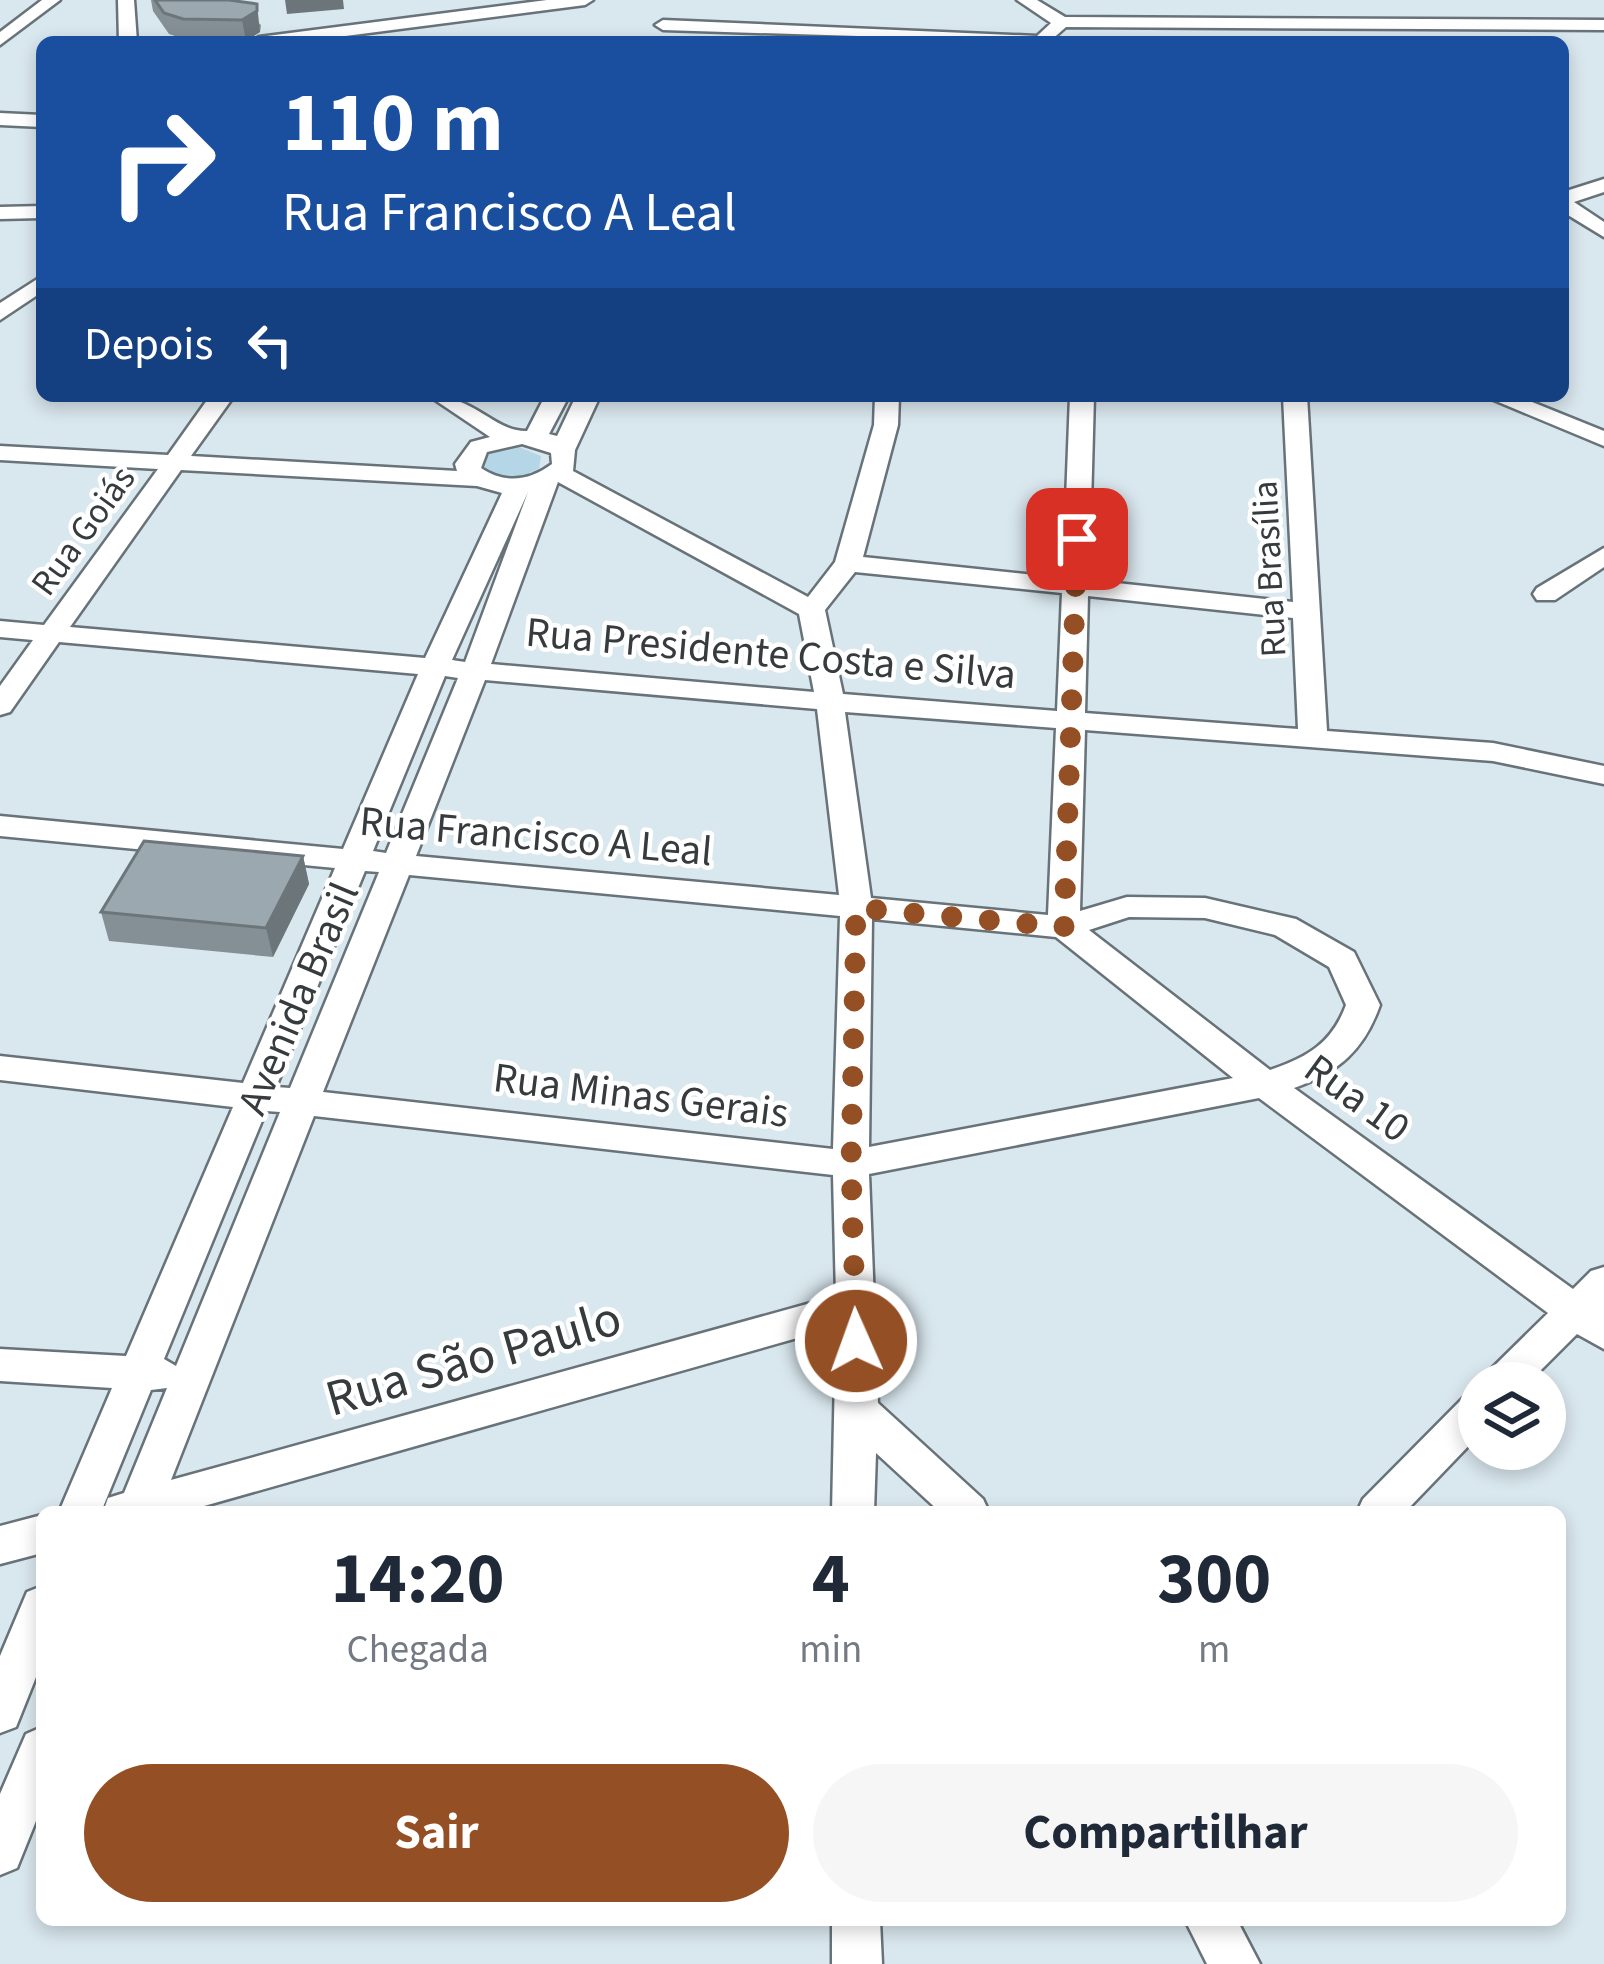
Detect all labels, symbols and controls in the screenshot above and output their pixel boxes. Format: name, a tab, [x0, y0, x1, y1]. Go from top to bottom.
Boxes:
text: 110 m	[282, 64, 504, 184]
icon: right	[84, 84, 240, 240]
text: Rua Francisco A Leal	[282, 175, 737, 252]
icon: left	[237, 312, 303, 378]
text: Depois	[84, 313, 213, 377]
street label: Rua Goiás	[19, 456, 148, 606]
street label: Rua Brasília	[1239, 479, 1300, 658]
pin	[1026, 488, 1128, 590]
icon: arrive	[1044, 506, 1110, 572]
street label: Rua Presidente Costa e Silva	[523, 603, 1018, 705]
street label: Rua Francisco A Leal	[357, 792, 715, 882]
street label: Avenida Brasil	[223, 873, 375, 1124]
street label: Rua 10	[1291, 1040, 1422, 1158]
street label: Rua Minas Gerais	[490, 1048, 792, 1144]
position arrow	[793, 1278, 919, 1404]
street label: Rua São Paulo	[317, 1282, 630, 1435]
map controls	[1458, 1362, 1566, 1470]
button: layers	[1458, 1362, 1566, 1470]
text: 14:20	[331, 1528, 504, 1631]
text: 4	[812, 1528, 850, 1631]
text: 300	[1157, 1528, 1271, 1631]
text: Chegada	[346, 1622, 489, 1678]
text: min	[799, 1622, 862, 1678]
text: m	[1198, 1622, 1230, 1678]
button: Sair	[84, 1764, 789, 1902]
button: Compartilhar	[813, 1764, 1518, 1902]

